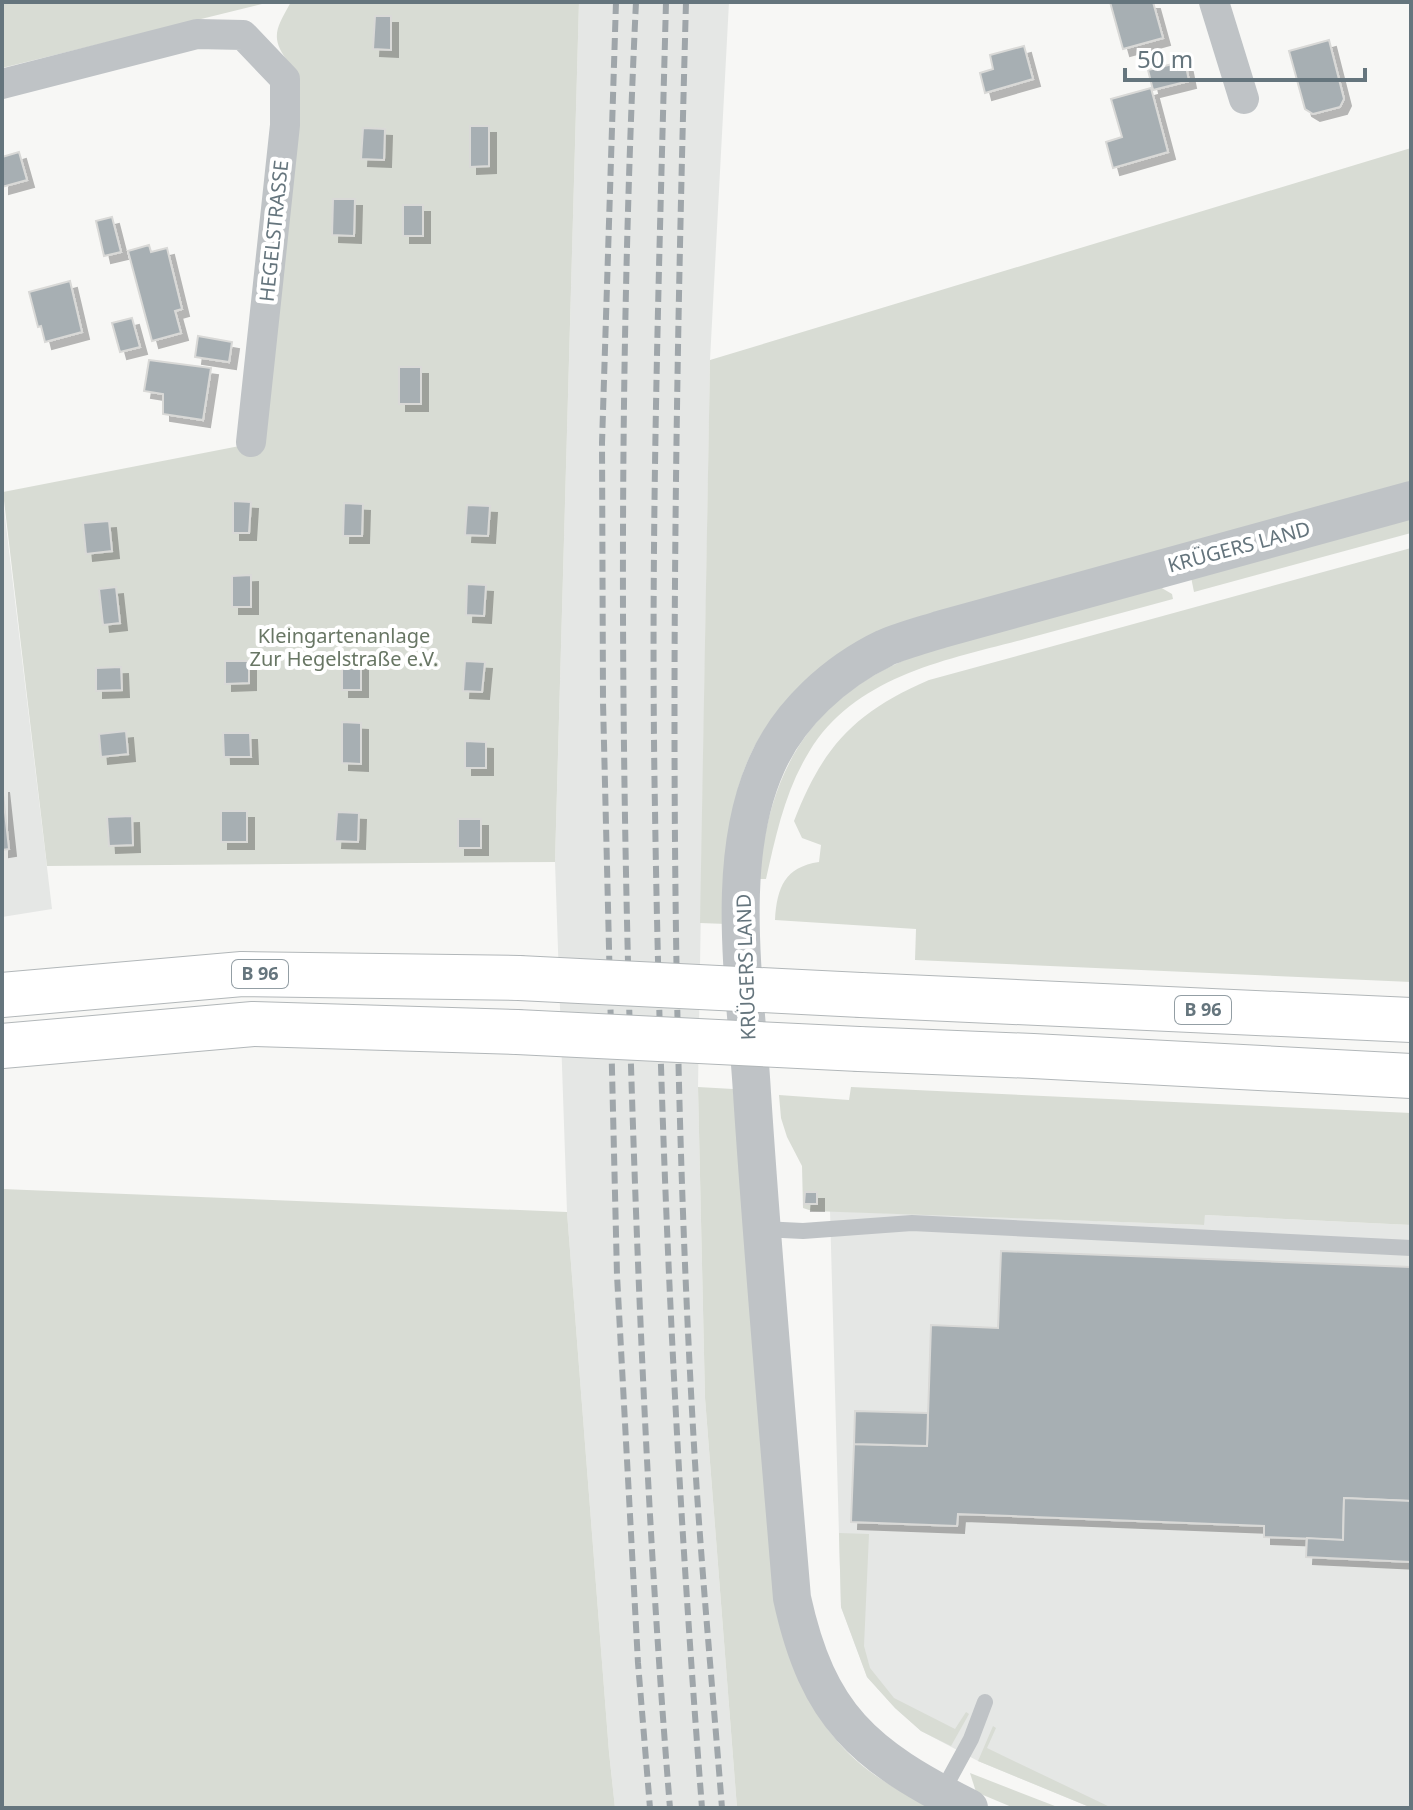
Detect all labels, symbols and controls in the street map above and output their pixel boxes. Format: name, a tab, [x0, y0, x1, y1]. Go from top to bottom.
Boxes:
scale bar	[1125, 32, 1365, 82]
text: 50 m	[1137, 42, 1193, 75]
street label: HEGELSTRASSE	[253, 159, 294, 303]
street label: KRÜGERS LAND	[1164, 514, 1313, 579]
park label: Kleingartenanlage Zur Hegelstraße e.V.	[250, 622, 438, 672]
street label: KRÜGERS LAND	[729, 893, 762, 1041]
road number: B 96	[232, 960, 288, 988]
road number: B 96	[1175, 996, 1231, 1024]

